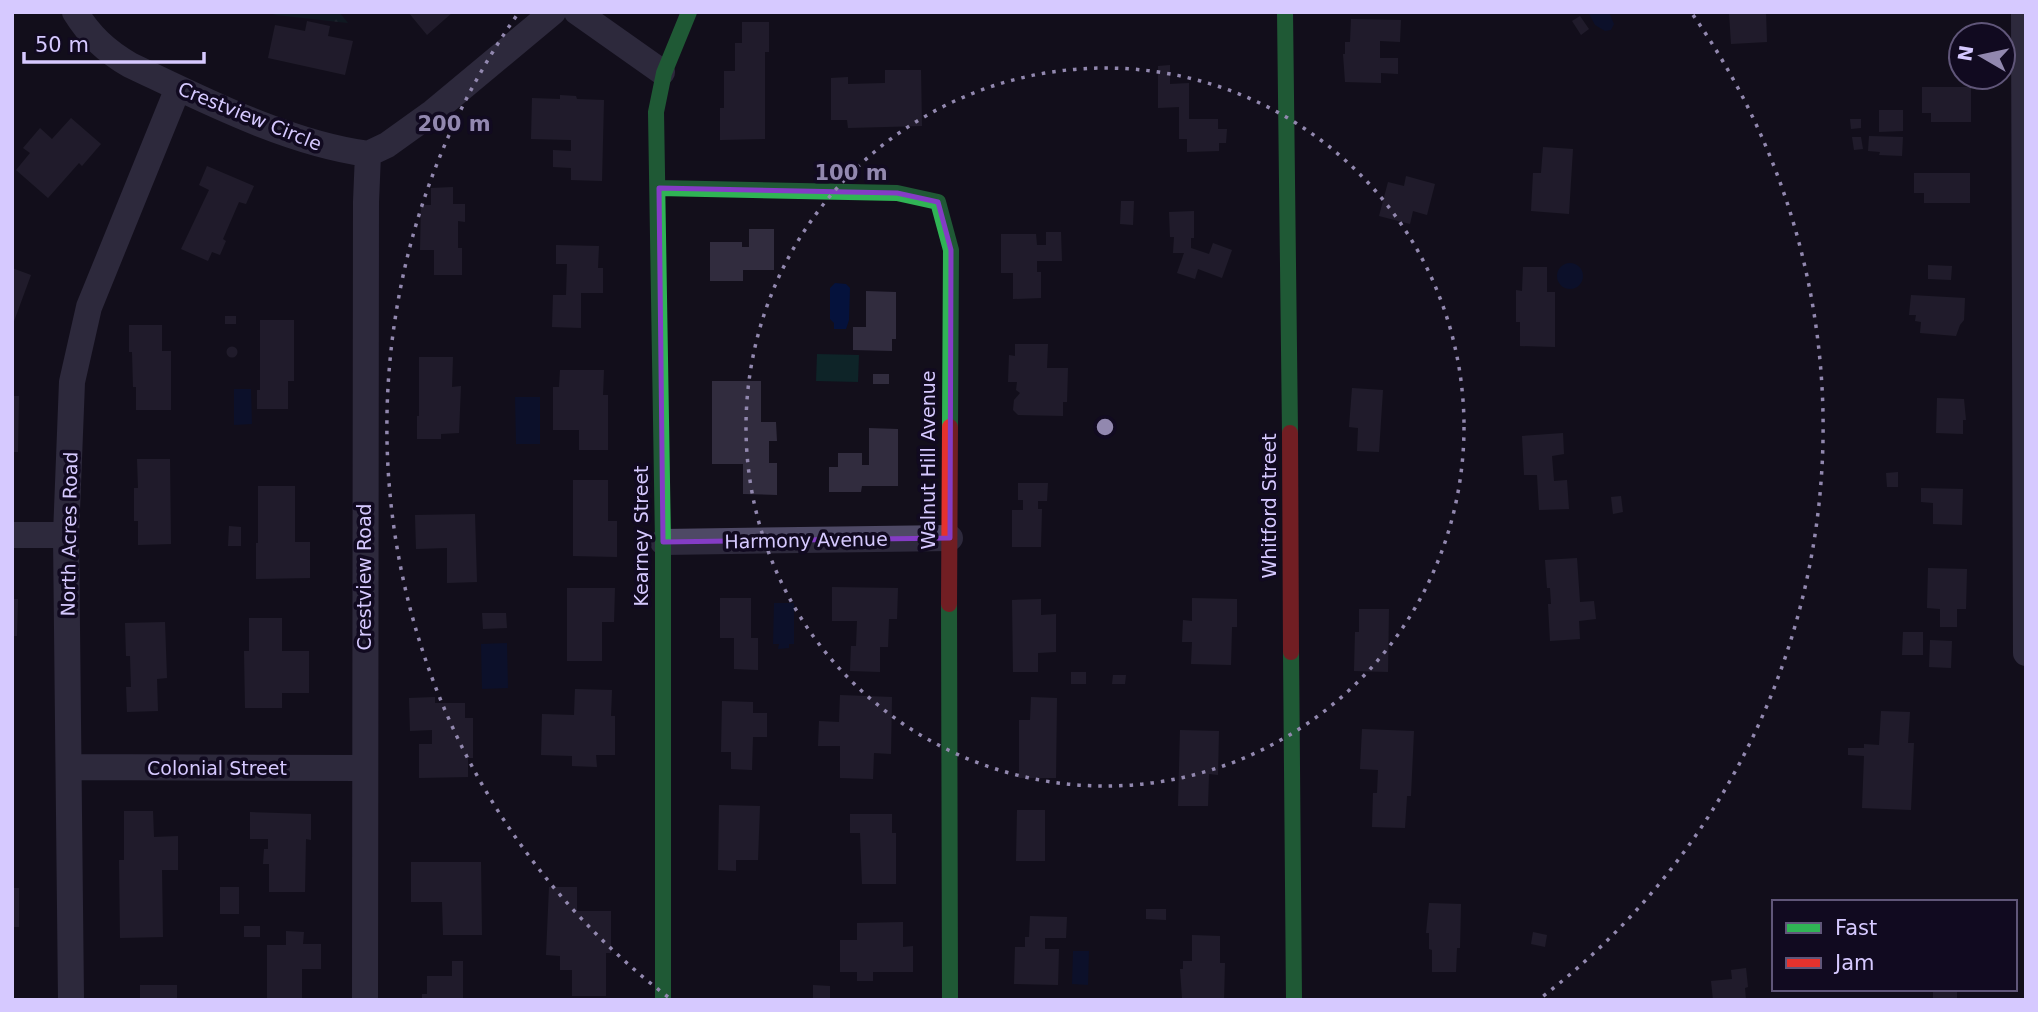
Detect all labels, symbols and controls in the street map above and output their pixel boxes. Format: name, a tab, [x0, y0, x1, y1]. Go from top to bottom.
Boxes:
scale bar	[24, 21, 205, 65]
north arrow	[1947, 21, 2017, 91]
text: 50 m	[35, 33, 89, 57]
text: N	[1953, 44, 1977, 63]
street label: Crestview Circle	[175, 77, 325, 155]
text: 200 m	[417, 112, 491, 136]
text: 100 m	[814, 161, 888, 185]
street label: Walnut Hill Avenue	[917, 371, 939, 549]
centre of rings	[1093, 415, 1117, 439]
street label: Whitford Street	[1258, 433, 1280, 579]
street label: North Acres Road	[57, 451, 81, 617]
street label: Kearney Street	[630, 465, 652, 607]
street label: Crestview Road	[353, 503, 375, 651]
street label: Harmony Avenue	[724, 528, 888, 552]
street label: Colonial Street	[147, 757, 287, 779]
legend	[1772, 900, 2017, 991]
text: Fast	[1835, 916, 1877, 940]
text: Jam	[1833, 951, 1875, 975]

